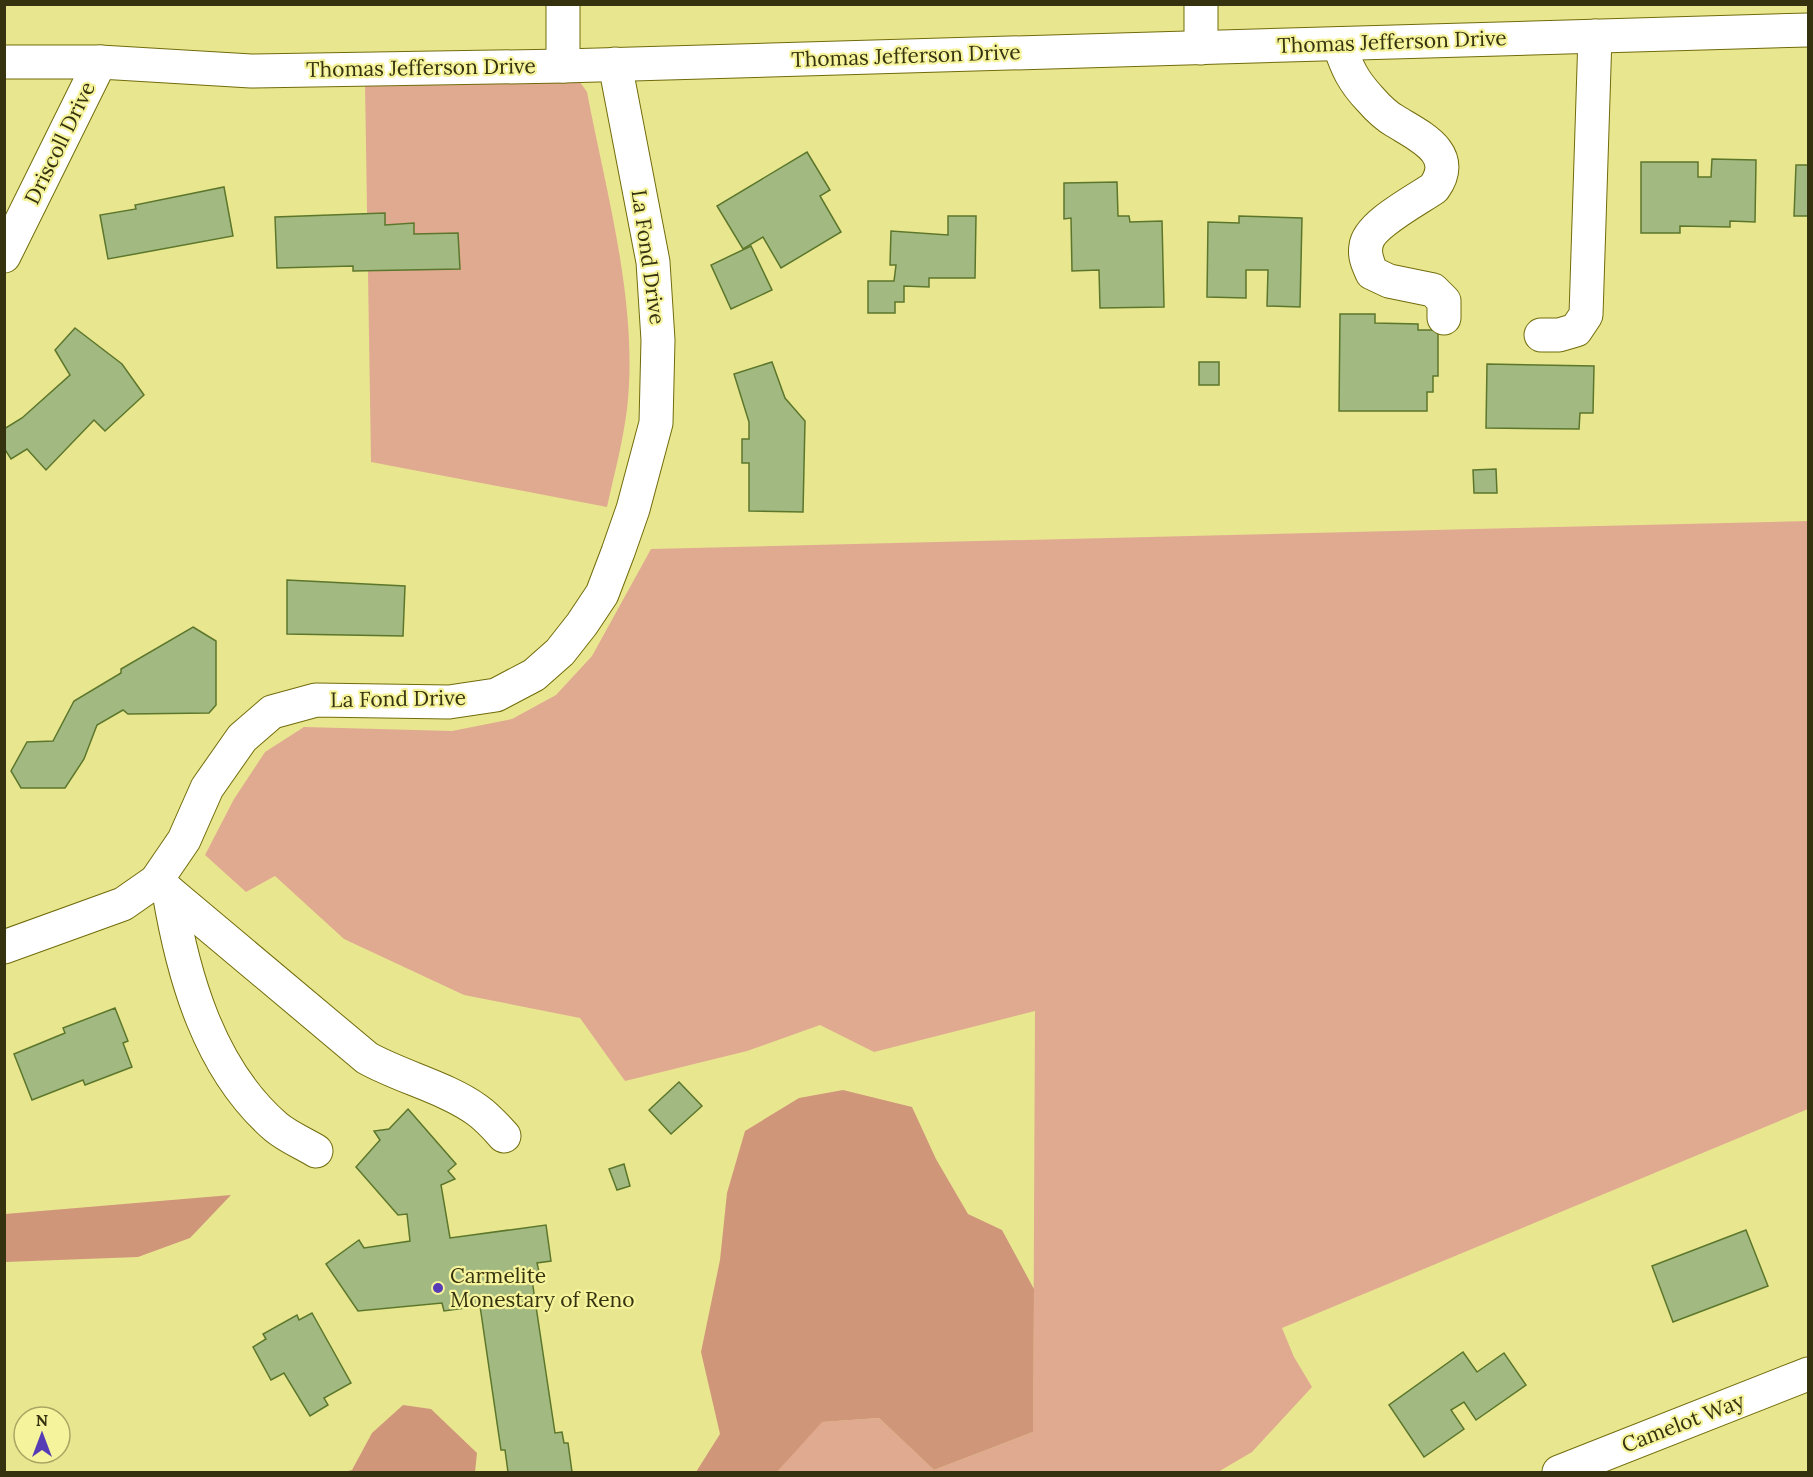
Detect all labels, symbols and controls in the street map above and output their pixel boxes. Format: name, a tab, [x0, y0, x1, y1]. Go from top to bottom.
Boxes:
street label: Thomas Jefferson Drive	[1277, 24, 1507, 59]
street label: Thomas Jefferson Drive	[791, 38, 1021, 73]
street label: Thomas Jefferson Drive	[306, 52, 536, 83]
street label: Driscoll Drive	[18, 77, 101, 209]
street label: La Fond Drive	[626, 188, 671, 326]
street label: La Fond Drive	[330, 684, 466, 713]
place label: Carmelite Monestary of Reno	[450, 1262, 635, 1313]
marker: Carmelite Monestary of Reno	[431, 1281, 445, 1295]
street label: Camelot Way	[1618, 1387, 1748, 1458]
north arrow	[12, 1405, 72, 1465]
text: N	[36, 1410, 48, 1430]

